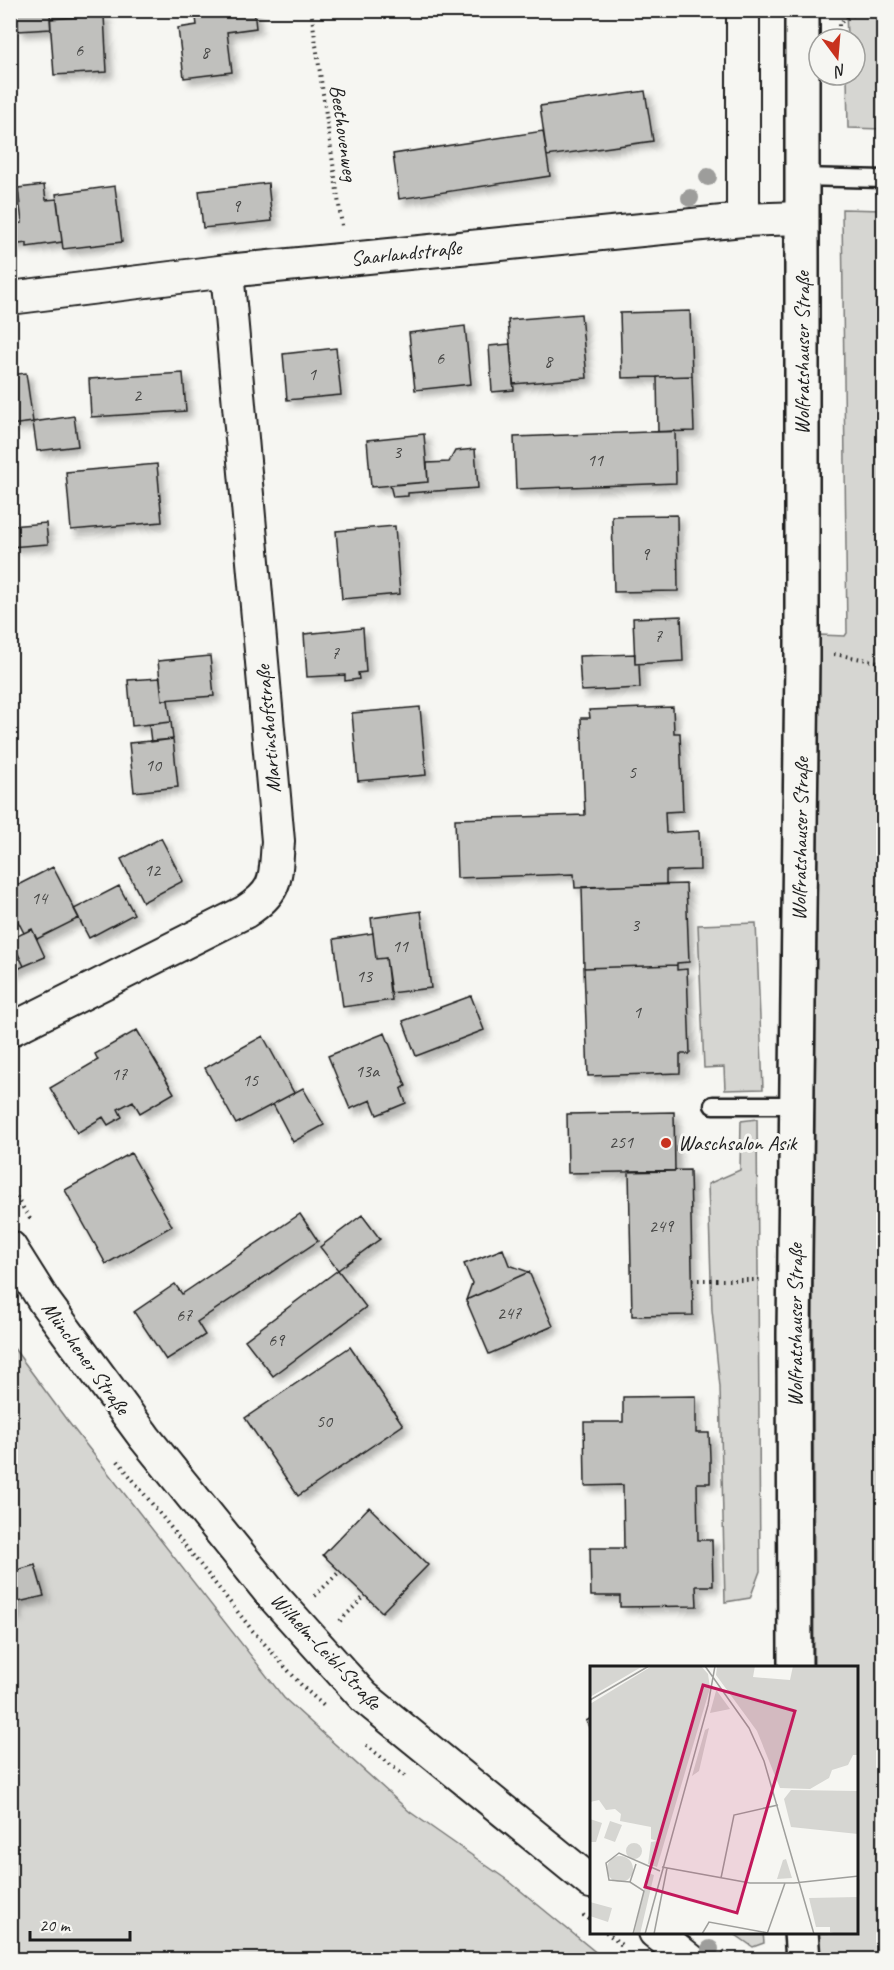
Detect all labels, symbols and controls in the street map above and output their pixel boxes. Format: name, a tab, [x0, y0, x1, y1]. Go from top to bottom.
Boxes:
north arrow	[807, 27, 867, 87]
house number: 6	[75, 39, 84, 61]
house number: 8	[201, 41, 211, 63]
text: N	[830, 59, 848, 82]
street label: Beethovenweg	[324, 83, 364, 184]
house number: 9	[232, 195, 242, 217]
street label: Saarlandstraße	[349, 234, 465, 272]
street label: Wolfratshauser Straße	[789, 269, 815, 435]
house number: 6	[436, 347, 445, 369]
house number: 8	[544, 350, 554, 372]
house number: 1	[308, 363, 317, 385]
house number: 2	[133, 384, 143, 406]
house number: 3	[393, 441, 403, 463]
house number: 11	[587, 449, 604, 471]
house number: 9	[641, 543, 651, 565]
house number: 7	[654, 625, 663, 647]
house number: 7	[331, 642, 340, 664]
street label: Martinshofstraße	[249, 662, 287, 794]
house number: 10	[145, 754, 163, 776]
street label: Wolfratshauser Straße	[786, 755, 814, 921]
house number: 5	[628, 761, 637, 783]
house number: 12	[144, 859, 162, 881]
house number: 14	[31, 887, 49, 909]
house number: 3	[631, 914, 641, 936]
house number: 11	[392, 935, 409, 957]
house number: 13	[356, 965, 374, 987]
house number: 1	[633, 1001, 642, 1023]
house number: 13a	[355, 1060, 380, 1082]
house number: 17	[111, 1063, 128, 1085]
house number: 15	[242, 1069, 259, 1091]
place label: Waschsalon Asik	[678, 1130, 798, 1156]
house number: 251	[609, 1131, 634, 1153]
marker: Waschsalon Asik	[659, 1136, 673, 1150]
house number: 249	[649, 1215, 675, 1237]
street label: Wolfratshauser Straße	[782, 1241, 808, 1407]
street label: Münchener Straße	[36, 1296, 137, 1421]
house number: 247	[497, 1302, 522, 1324]
house number: 67	[176, 1304, 193, 1326]
house number: 69	[268, 1329, 286, 1351]
house number: 50	[316, 1410, 334, 1432]
street label: Wilhelm-Leibl-Straße	[265, 1587, 388, 1716]
inset map	[590, 1666, 858, 1934]
scale bar	[30, 1904, 130, 1942]
text: 20 m	[39, 1914, 72, 1936]

